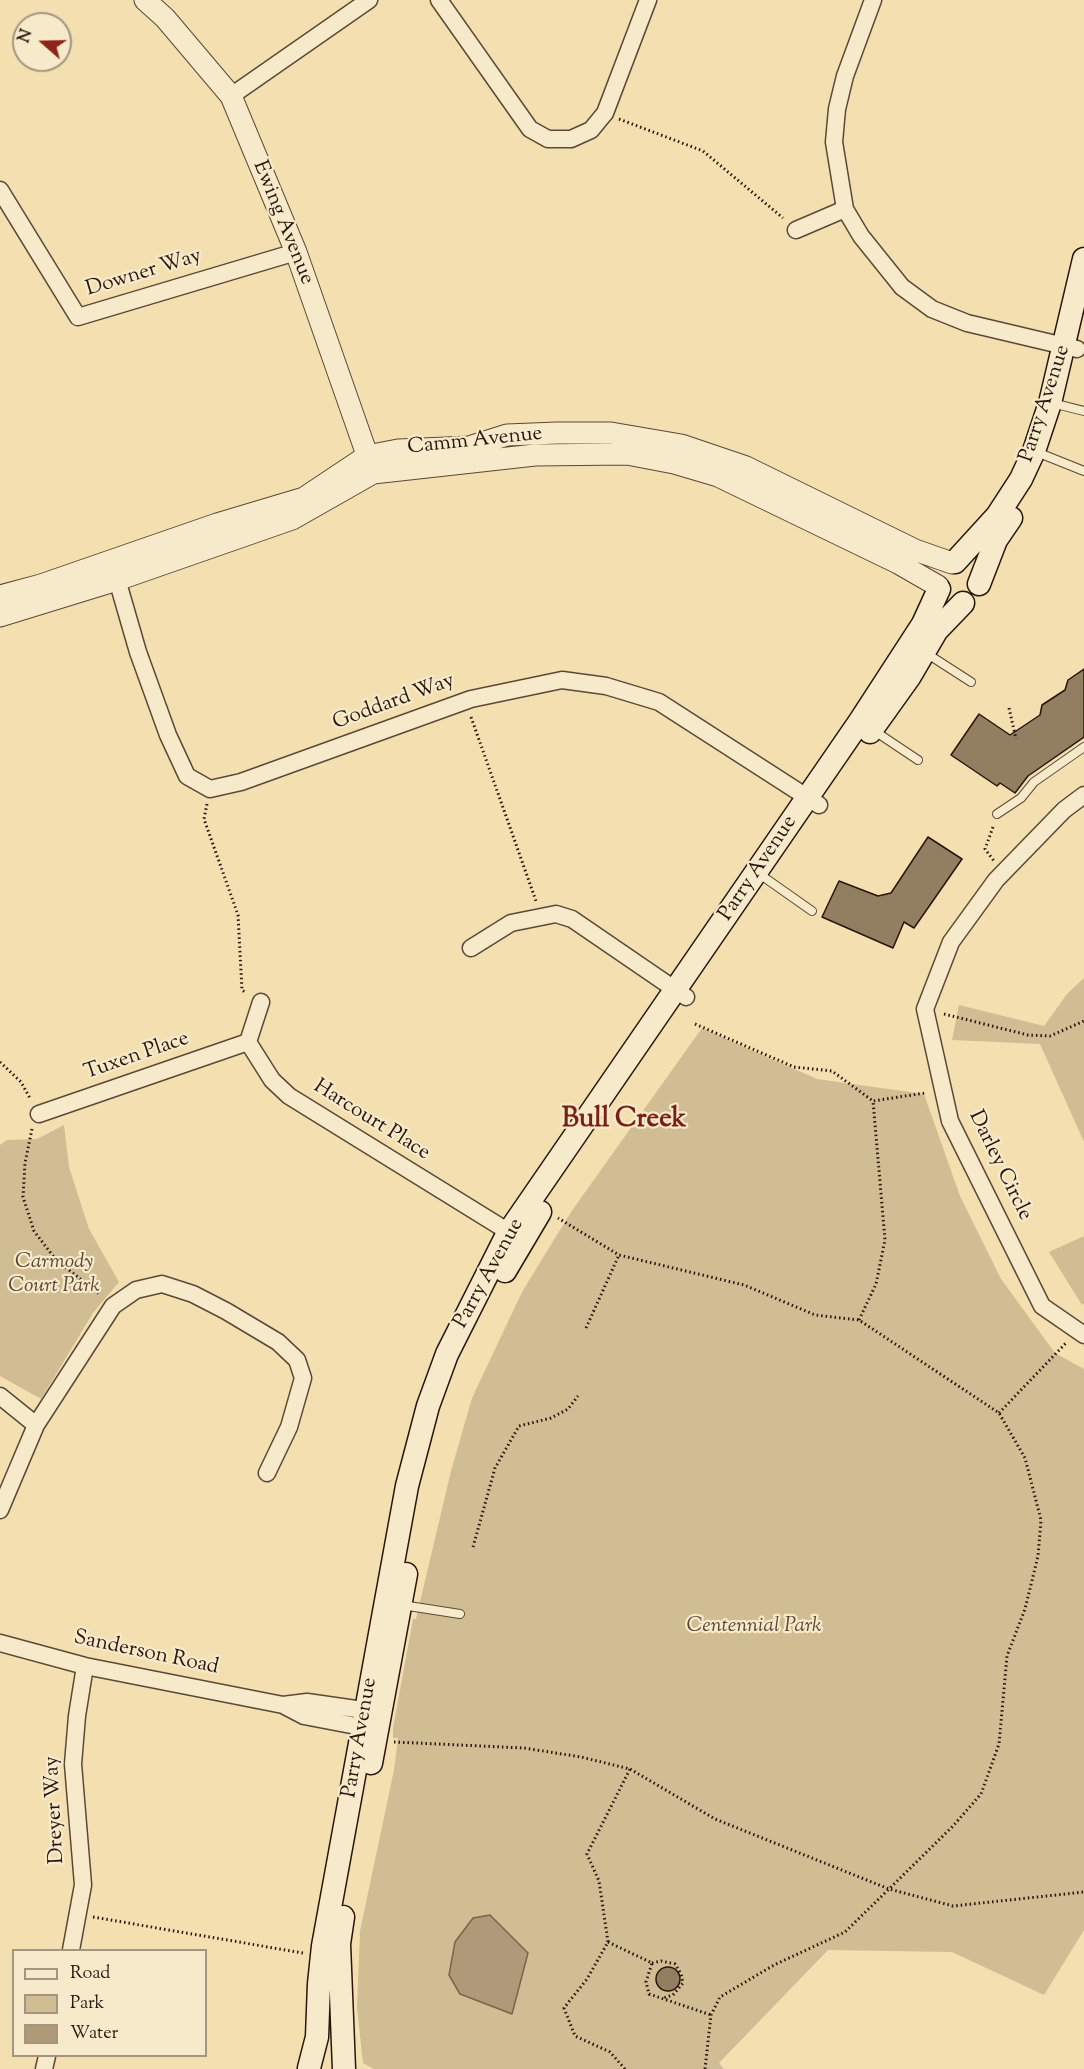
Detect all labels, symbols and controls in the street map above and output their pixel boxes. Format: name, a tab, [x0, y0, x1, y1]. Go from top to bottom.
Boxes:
north arrow	[12, 12, 72, 72]
text: N	[14, 26, 39, 46]
street label: Ewing Avenue	[246, 157, 318, 289]
street label: Downer Way	[83, 244, 205, 304]
street label: Parry Avenue	[1015, 342, 1077, 466]
street label: Camm Avenue	[406, 422, 544, 462]
street label: Goddard Way	[330, 669, 458, 737]
street label: Parry Avenue	[715, 811, 803, 927]
street label: Tuxen Place	[81, 1027, 193, 1087]
street label: Harcourt Place	[308, 1075, 434, 1167]
district label: Bull Creek	[562, 1105, 686, 1137]
street label: Darley Circle	[962, 1107, 1036, 1225]
street label: Parry Avenue	[449, 1215, 531, 1333]
park label: Carmody Court Park	[8, 1250, 100, 1300]
park label: Centennial Park	[687, 1614, 821, 1640]
street label: Sanderson Road	[71, 1626, 221, 1682]
street label: Parry Avenue	[338, 1676, 384, 1800]
street label: Dreyer Way	[41, 1755, 71, 1865]
legend	[12, 1949, 207, 2057]
text: Road	[70, 1961, 110, 1987]
text: Park	[70, 1991, 104, 2017]
text: Water	[70, 2021, 118, 2047]

